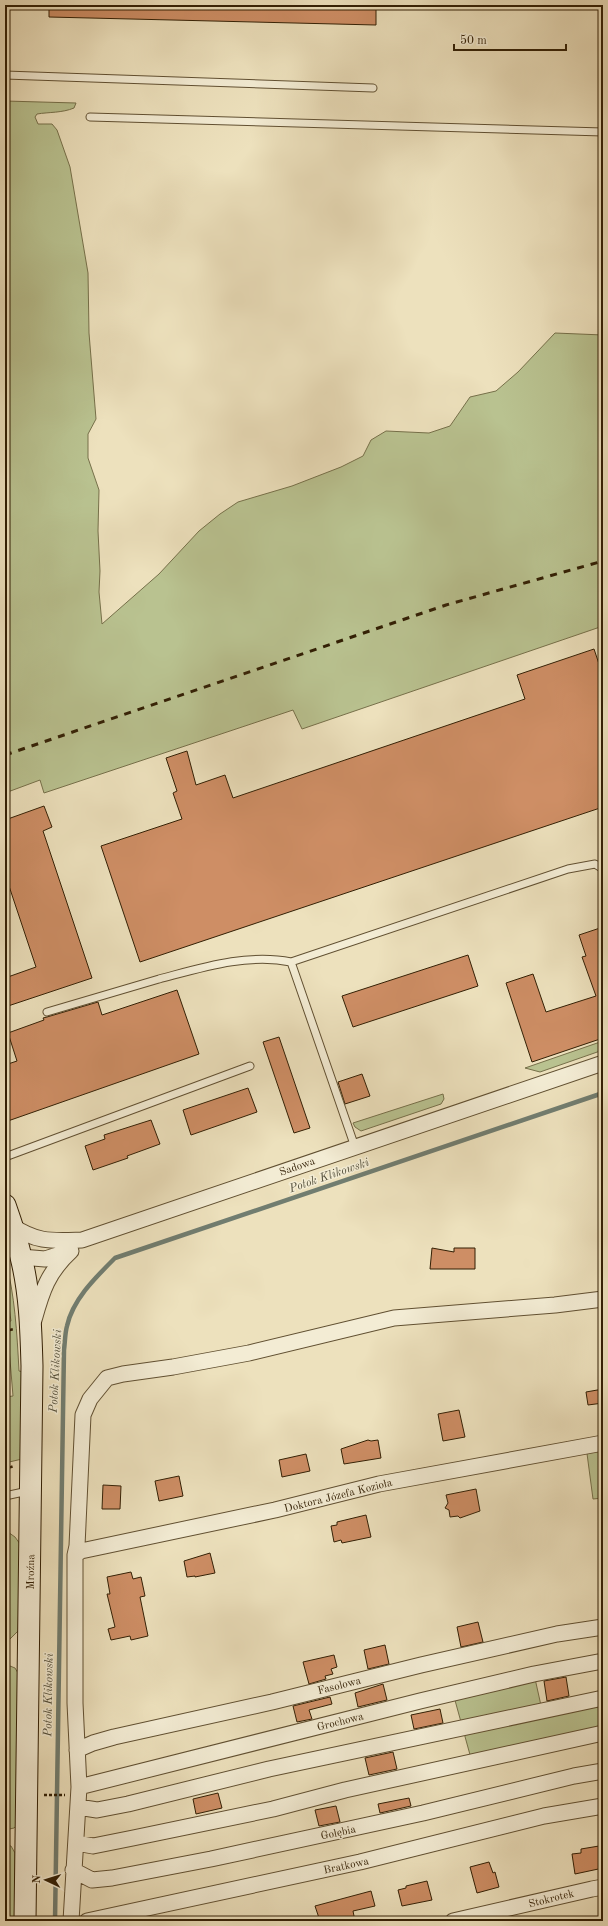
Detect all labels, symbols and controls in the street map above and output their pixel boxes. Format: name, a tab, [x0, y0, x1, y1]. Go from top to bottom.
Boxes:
scale bar	[454, 26, 566, 52]
text: 50 m	[460, 34, 487, 47]
street label: Sadowa	[278, 1156, 317, 1179]
water label: Potok Klikowski	[287, 1157, 371, 1196]
water label: Potok Klikowski	[48, 1329, 64, 1414]
street label: Doktora Józefa Kozioła	[283, 1478, 394, 1515]
street label: Mroźna	[26, 1554, 37, 1590]
water label: Potok Klikowski	[42, 1653, 56, 1738]
street label: Fasolowa	[317, 1676, 363, 1697]
street label: Grochowa	[316, 1711, 365, 1734]
street label: Gołębia	[320, 1824, 357, 1843]
street label: Bratkowa	[323, 1856, 371, 1877]
north arrow	[26, 1860, 66, 1900]
text: N	[32, 1874, 43, 1884]
street label: Stokrotek	[527, 1888, 575, 1910]

